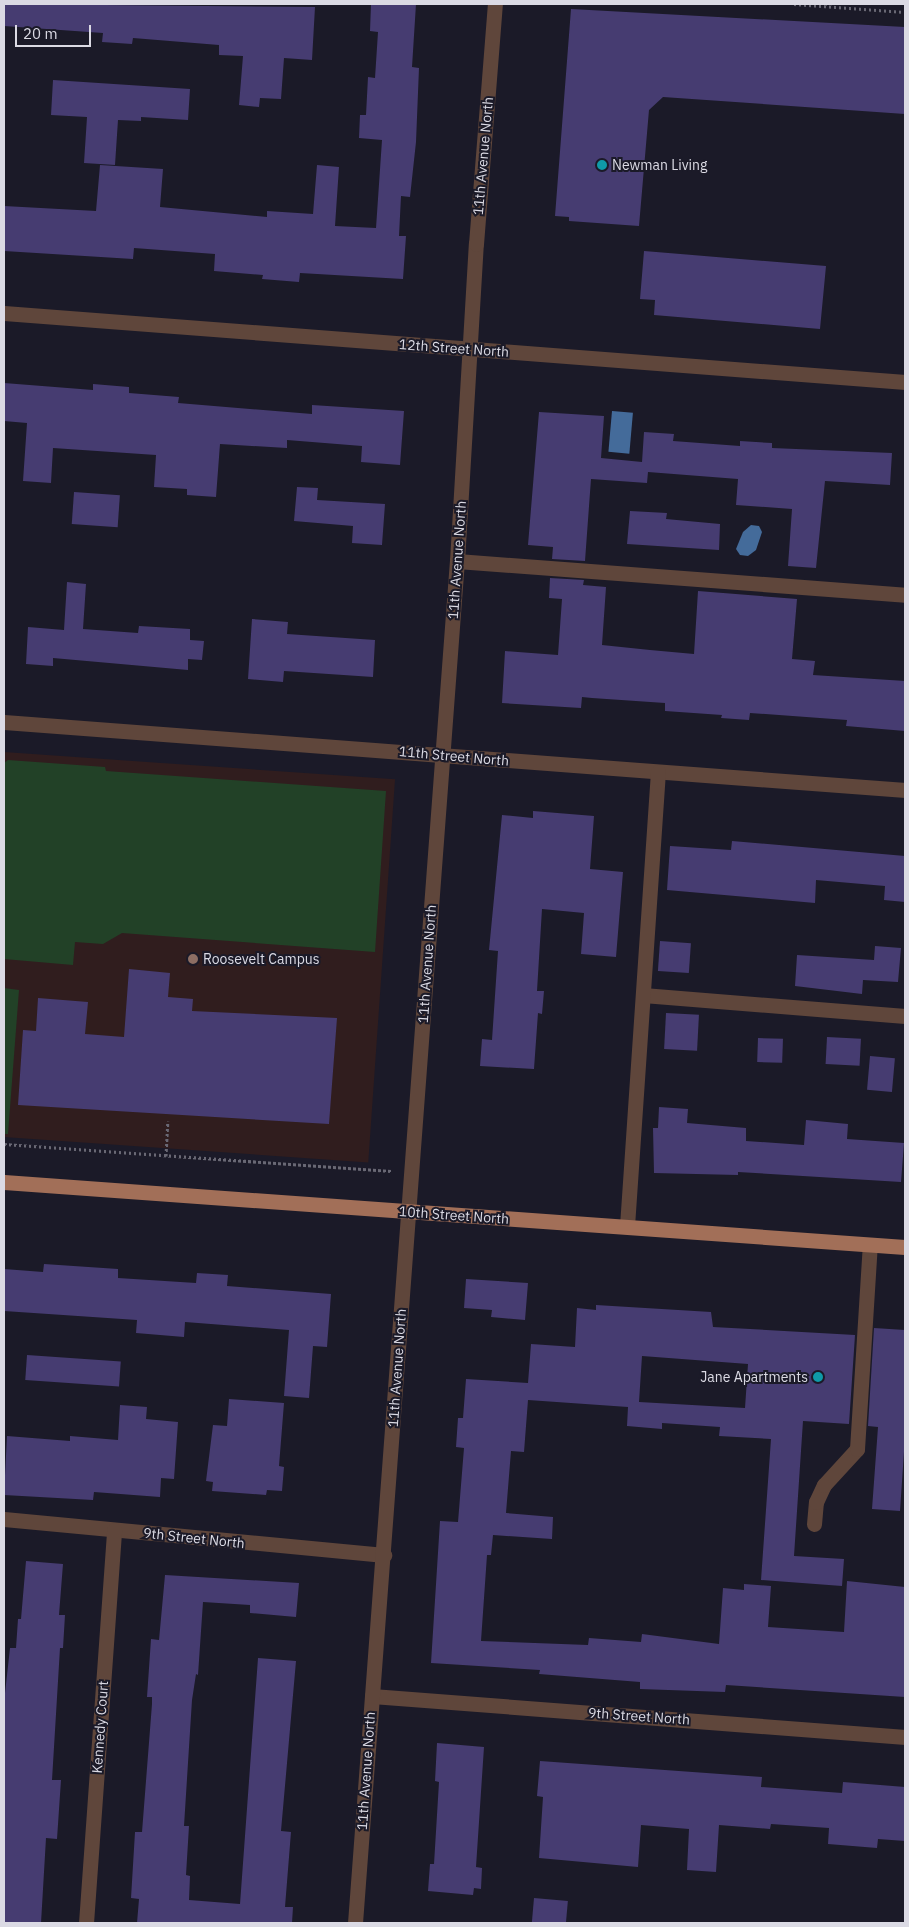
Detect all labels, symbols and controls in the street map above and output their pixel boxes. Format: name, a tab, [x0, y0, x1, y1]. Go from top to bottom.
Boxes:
scale bar	[18, 15, 94, 47]
text: 20 m	[23, 24, 58, 43]
street label: 11th Avenue North	[469, 96, 497, 216]
place label: Newman Living	[612, 157, 707, 173]
marker: Newman Living	[596, 159, 608, 171]
street label: 12th Street North	[398, 336, 510, 360]
street label: 11th Avenue North	[444, 500, 470, 620]
street label: 11th Street North	[398, 743, 510, 769]
street label: 11th Avenue North	[414, 904, 440, 1024]
place label: Roosevelt Campus	[203, 951, 320, 967]
marker: Roosevelt Campus	[187, 953, 199, 965]
street label: 10th Street North	[398, 1203, 510, 1227]
street label: 11th Avenue North	[384, 1308, 410, 1428]
place label: Jane Apartments	[700, 1369, 808, 1385]
marker: Jane Apartments	[812, 1371, 824, 1383]
street label: 9th Street North	[142, 1524, 246, 1552]
street label: Kennedy Court	[88, 1680, 112, 1774]
street label: 9th Street North	[588, 1704, 690, 1728]
street label: 11th Avenue North	[353, 1711, 379, 1831]

